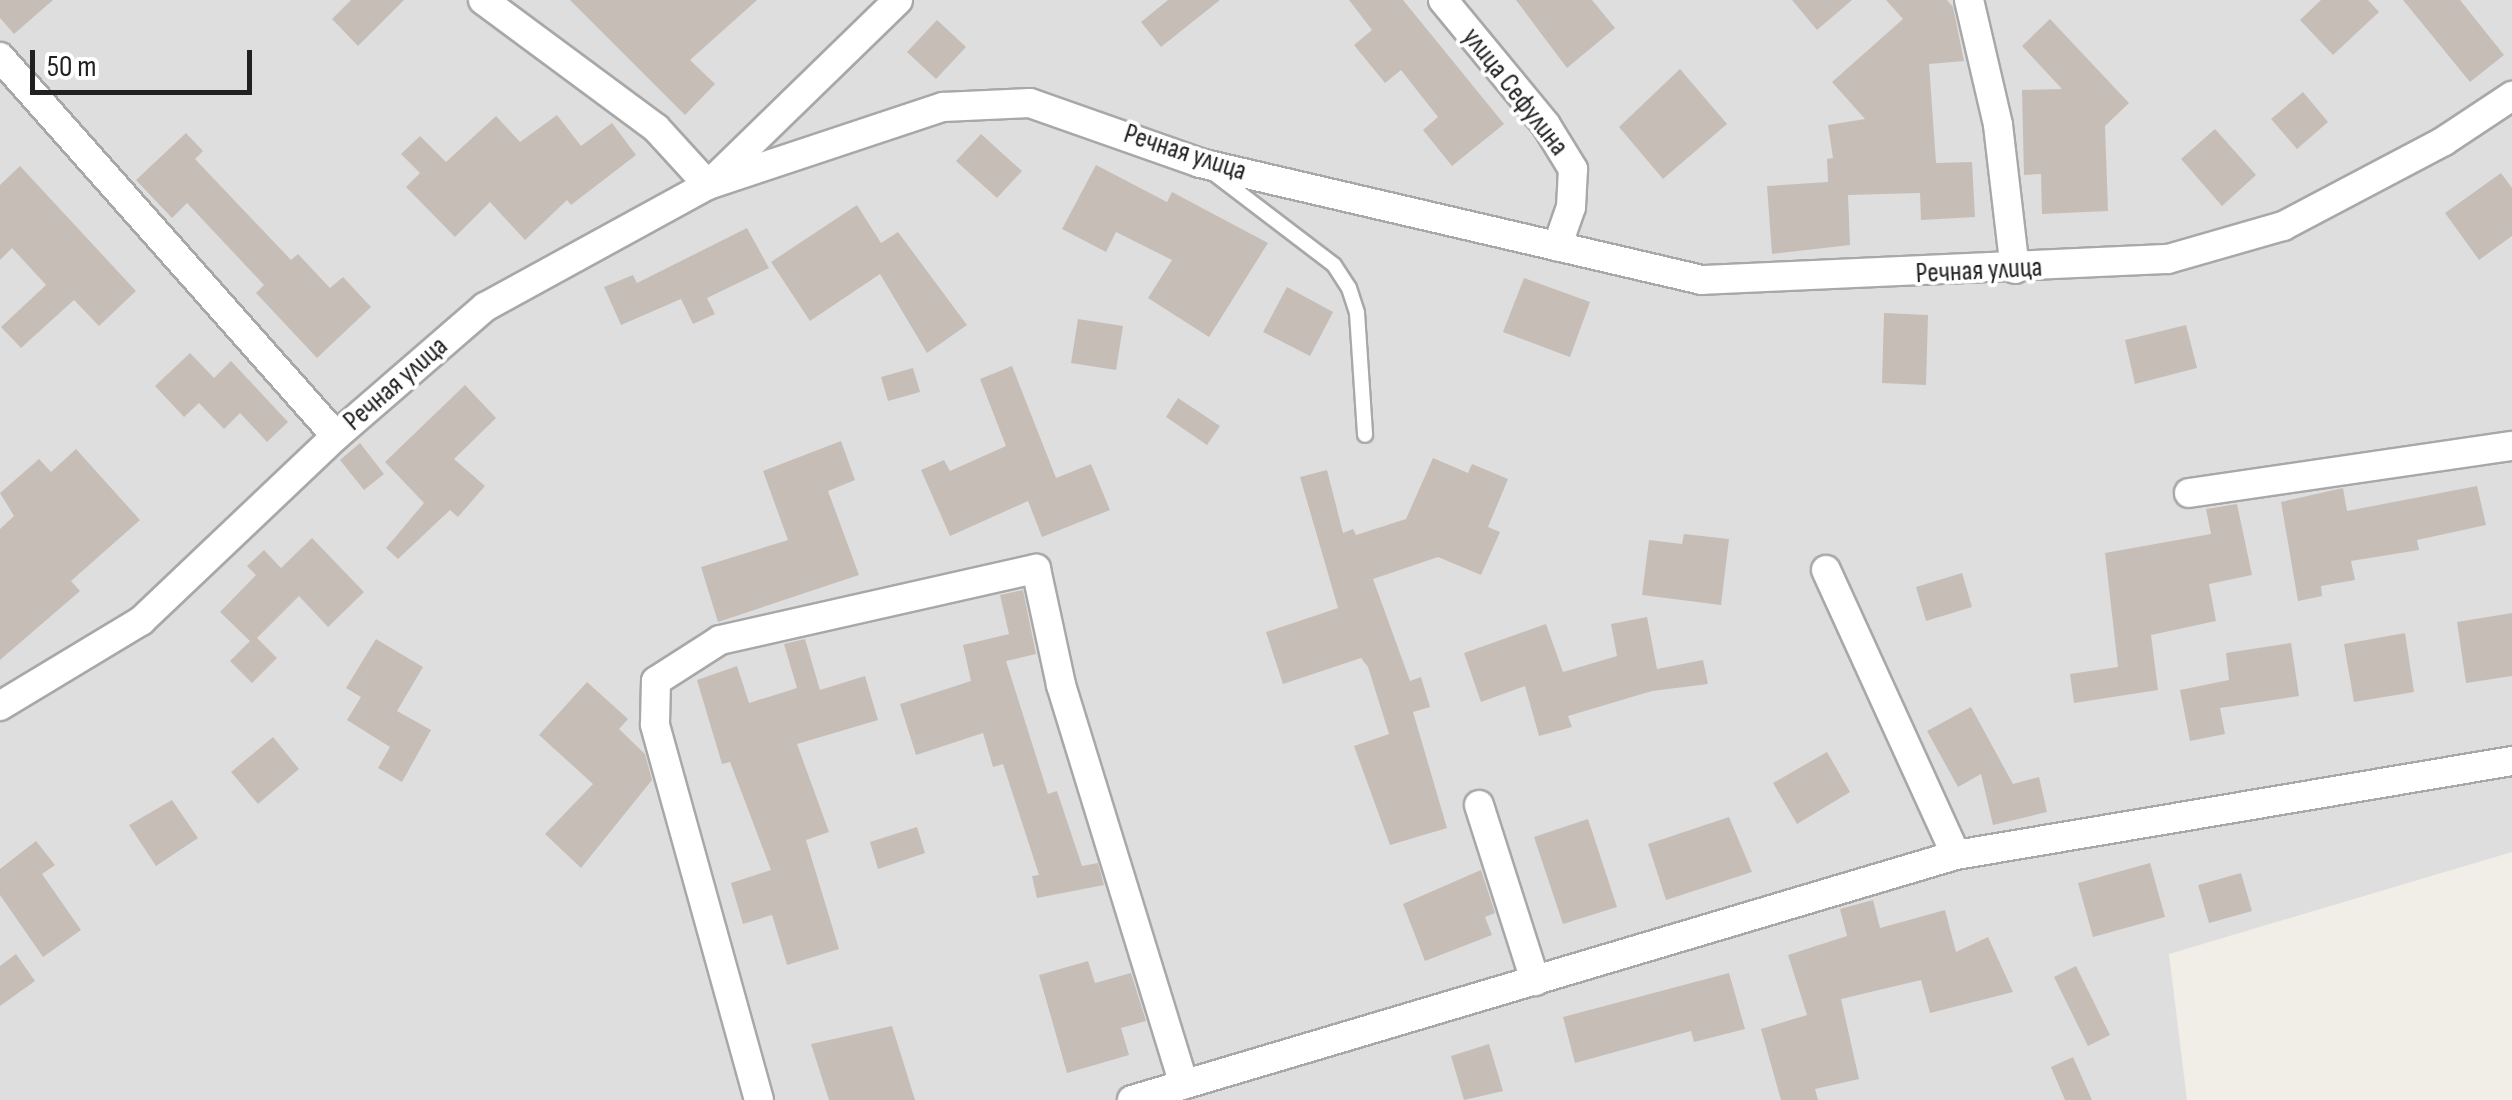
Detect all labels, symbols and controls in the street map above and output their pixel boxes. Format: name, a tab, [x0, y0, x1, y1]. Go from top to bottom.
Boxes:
street label: улица Сефулина	[1455, 21, 1575, 163]
scale bar	[35, 30, 258, 92]
text: 50 m	[47, 49, 96, 85]
street label: Речная улица	[1119, 117, 1251, 189]
street label: Речная улица	[1915, 251, 2043, 291]
street label: Речная улица	[337, 330, 455, 438]

